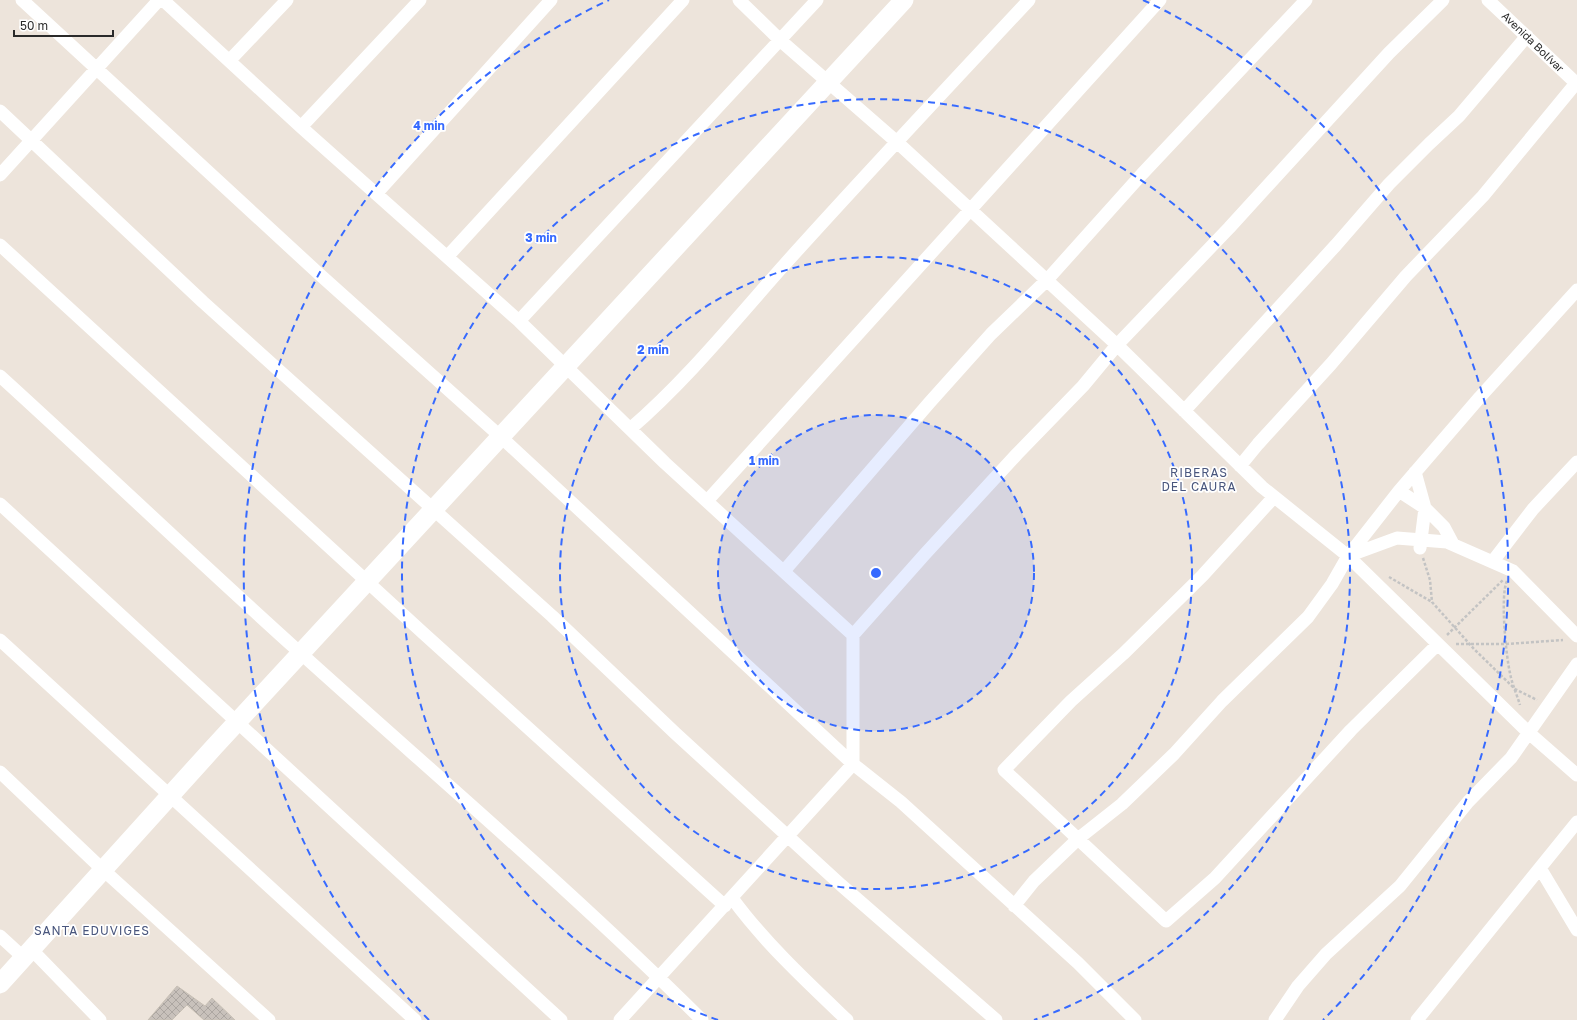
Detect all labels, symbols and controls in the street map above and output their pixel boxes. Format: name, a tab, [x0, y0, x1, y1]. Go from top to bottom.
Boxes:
street label: Avenida Bolívar	[1500, 9, 1568, 75]
scale bar	[14, 12, 113, 38]
text: 50 m	[20, 18, 48, 33]
text: 4 min	[413, 118, 445, 133]
text: 3 min	[525, 230, 557, 245]
text: 2 min	[637, 342, 669, 357]
text: 1 min	[749, 453, 779, 468]
district label: RIBERAS DEL CAURA	[1161, 465, 1237, 494]
centre of rings	[869, 566, 883, 580]
district label: SANTA EDUVIGES	[34, 923, 150, 938]

